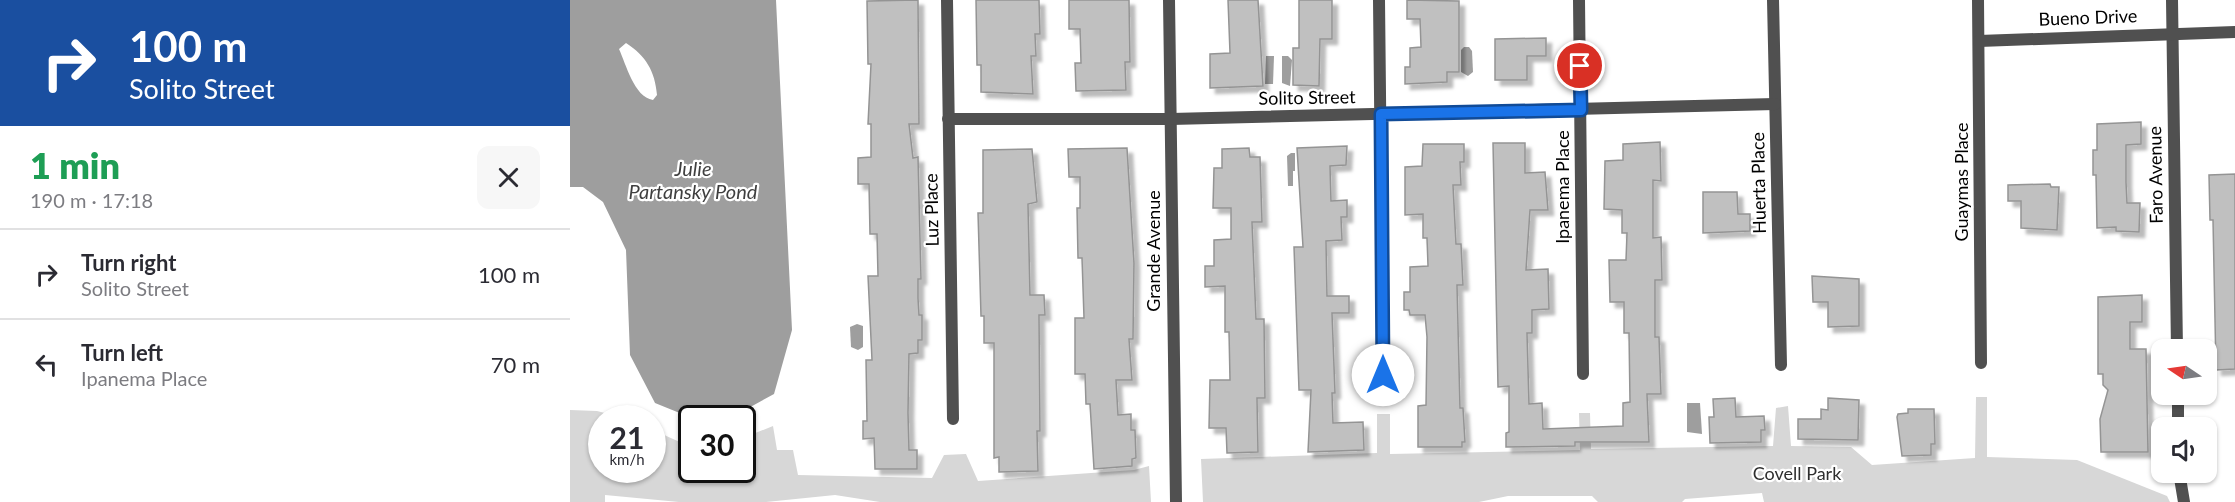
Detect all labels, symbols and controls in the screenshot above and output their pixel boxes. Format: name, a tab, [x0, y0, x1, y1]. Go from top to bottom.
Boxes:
street label: Bueno Drive	[2038, 4, 2138, 30]
text: 100 m	[129, 21, 247, 71]
icon: right	[30, 24, 108, 102]
pin	[1554, 40, 1605, 91]
icon: arrive	[1563, 49, 1596, 82]
text: Solito Street	[129, 72, 275, 105]
street label: Solito Street	[1258, 85, 1356, 109]
street label: Guaymas Place	[1950, 122, 1972, 242]
street label: Faro Avenue	[2143, 126, 2167, 224]
street label: Ipanema Place	[1551, 130, 1573, 244]
street label: Huerta Place	[1746, 132, 1770, 234]
text: 1 min	[30, 143, 120, 187]
button: close	[477, 146, 540, 209]
water label: Julie Partansky Pond	[629, 156, 758, 203]
street label: Luz Place	[919, 173, 943, 247]
text: 190 m · 17:18	[30, 188, 153, 212]
street label: Grande Avenue	[1142, 190, 1164, 312]
text: Turn right	[81, 249, 176, 276]
icon: right	[30, 258, 63, 291]
text: 100 m	[478, 261, 540, 288]
text: Solito Street	[81, 276, 189, 300]
text: Turn left	[81, 339, 163, 366]
north arrow	[2151, 339, 2217, 405]
map controls	[2151, 339, 2217, 483]
position arrow	[1351, 343, 1415, 407]
icon: left	[30, 348, 63, 381]
text: 70 m	[491, 351, 540, 378]
text: Ipanema Place	[81, 366, 207, 390]
speed limit sign: 30	[678, 405, 756, 483]
button: sound	[2151, 417, 2217, 483]
text: 21	[610, 419, 644, 455]
text: km/h	[609, 450, 645, 468]
park label: Covell Park	[1753, 462, 1842, 484]

